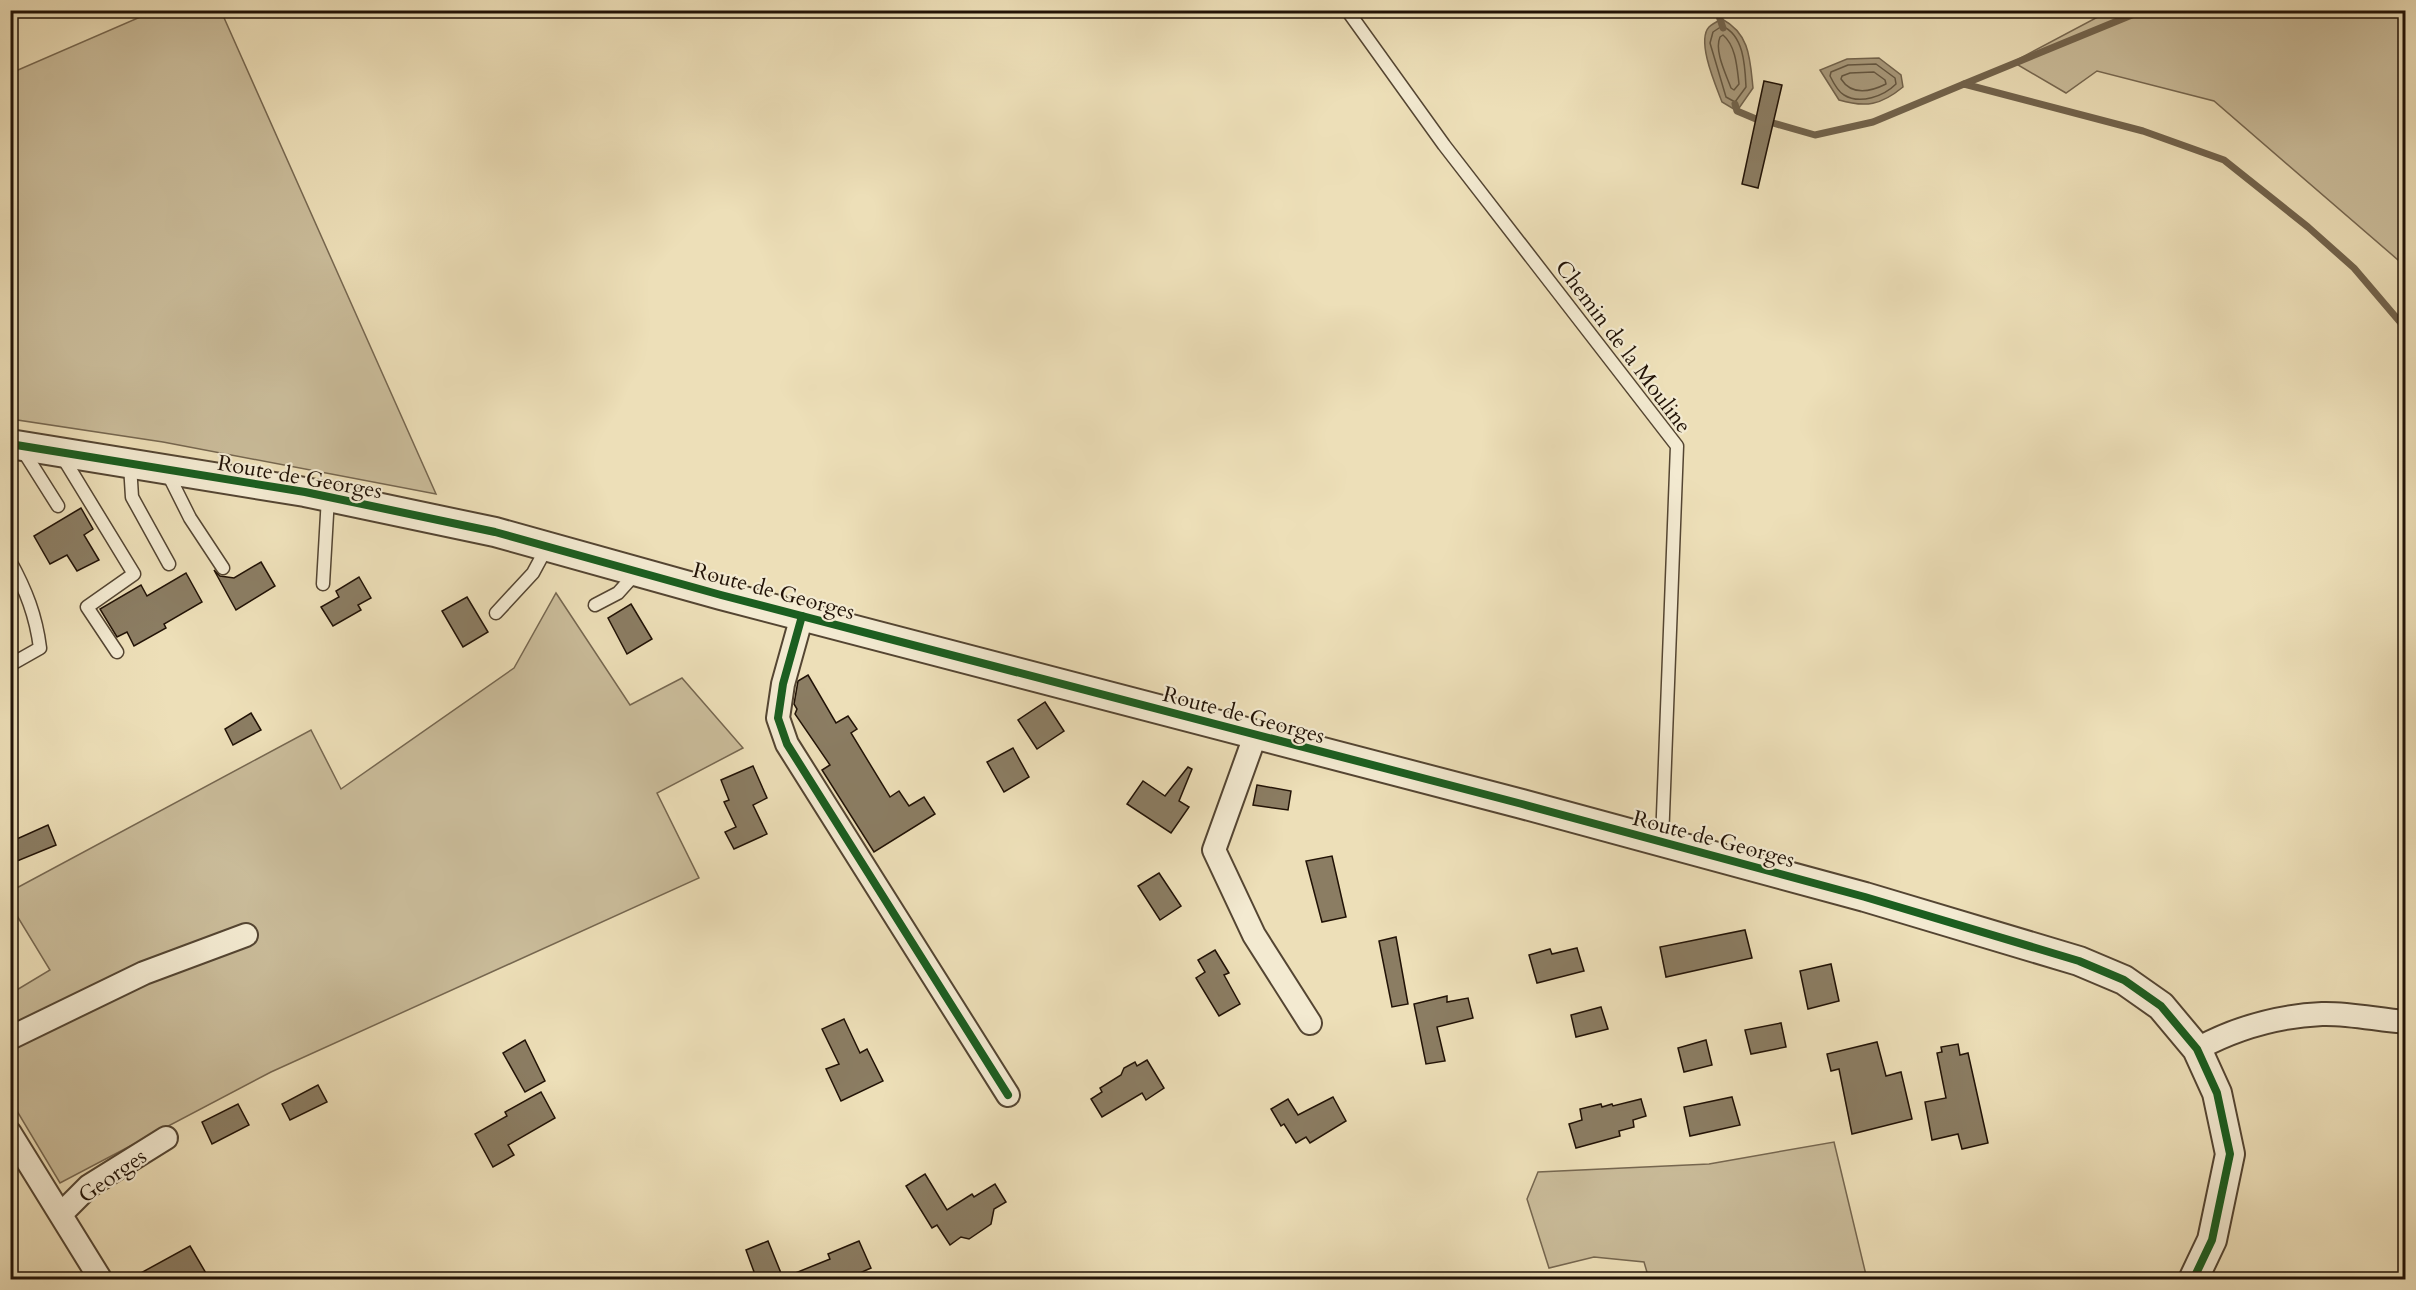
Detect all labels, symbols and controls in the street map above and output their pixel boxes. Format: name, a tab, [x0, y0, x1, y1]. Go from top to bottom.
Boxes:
street label: Chemin de la Mouline	[1548, 254, 1698, 439]
street label: Route de Georges	[215, 448, 385, 506]
street label: Route de Georges	[689, 555, 858, 627]
street label: Route de Georges	[1159, 679, 1328, 751]
street label: Route de Georges	[1629, 803, 1798, 875]
street label: Georges	[72, 1141, 153, 1210]

